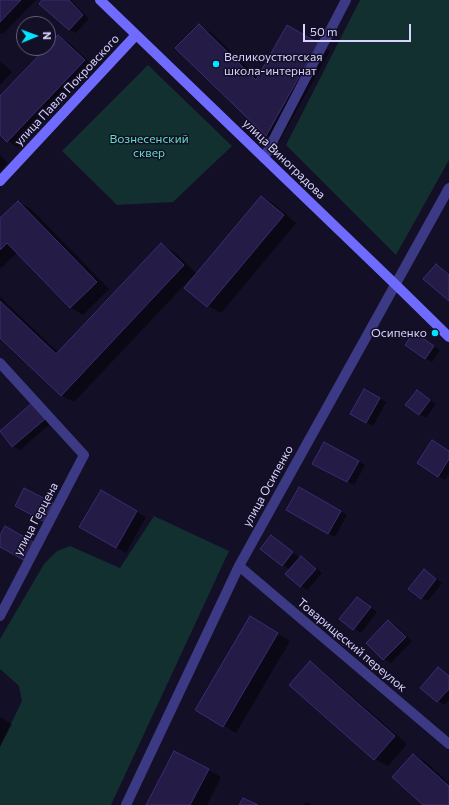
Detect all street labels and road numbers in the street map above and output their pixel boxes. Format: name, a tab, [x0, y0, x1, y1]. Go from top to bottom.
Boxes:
street label: улица Павла Покровского	[12, 31, 122, 149]
street label: улица Виноградова	[240, 116, 328, 202]
street label: улица Осипенко	[240, 443, 296, 529]
street label: улица Герцена	[11, 480, 61, 558]
street label: Товарищеский переулок	[295, 595, 409, 695]

